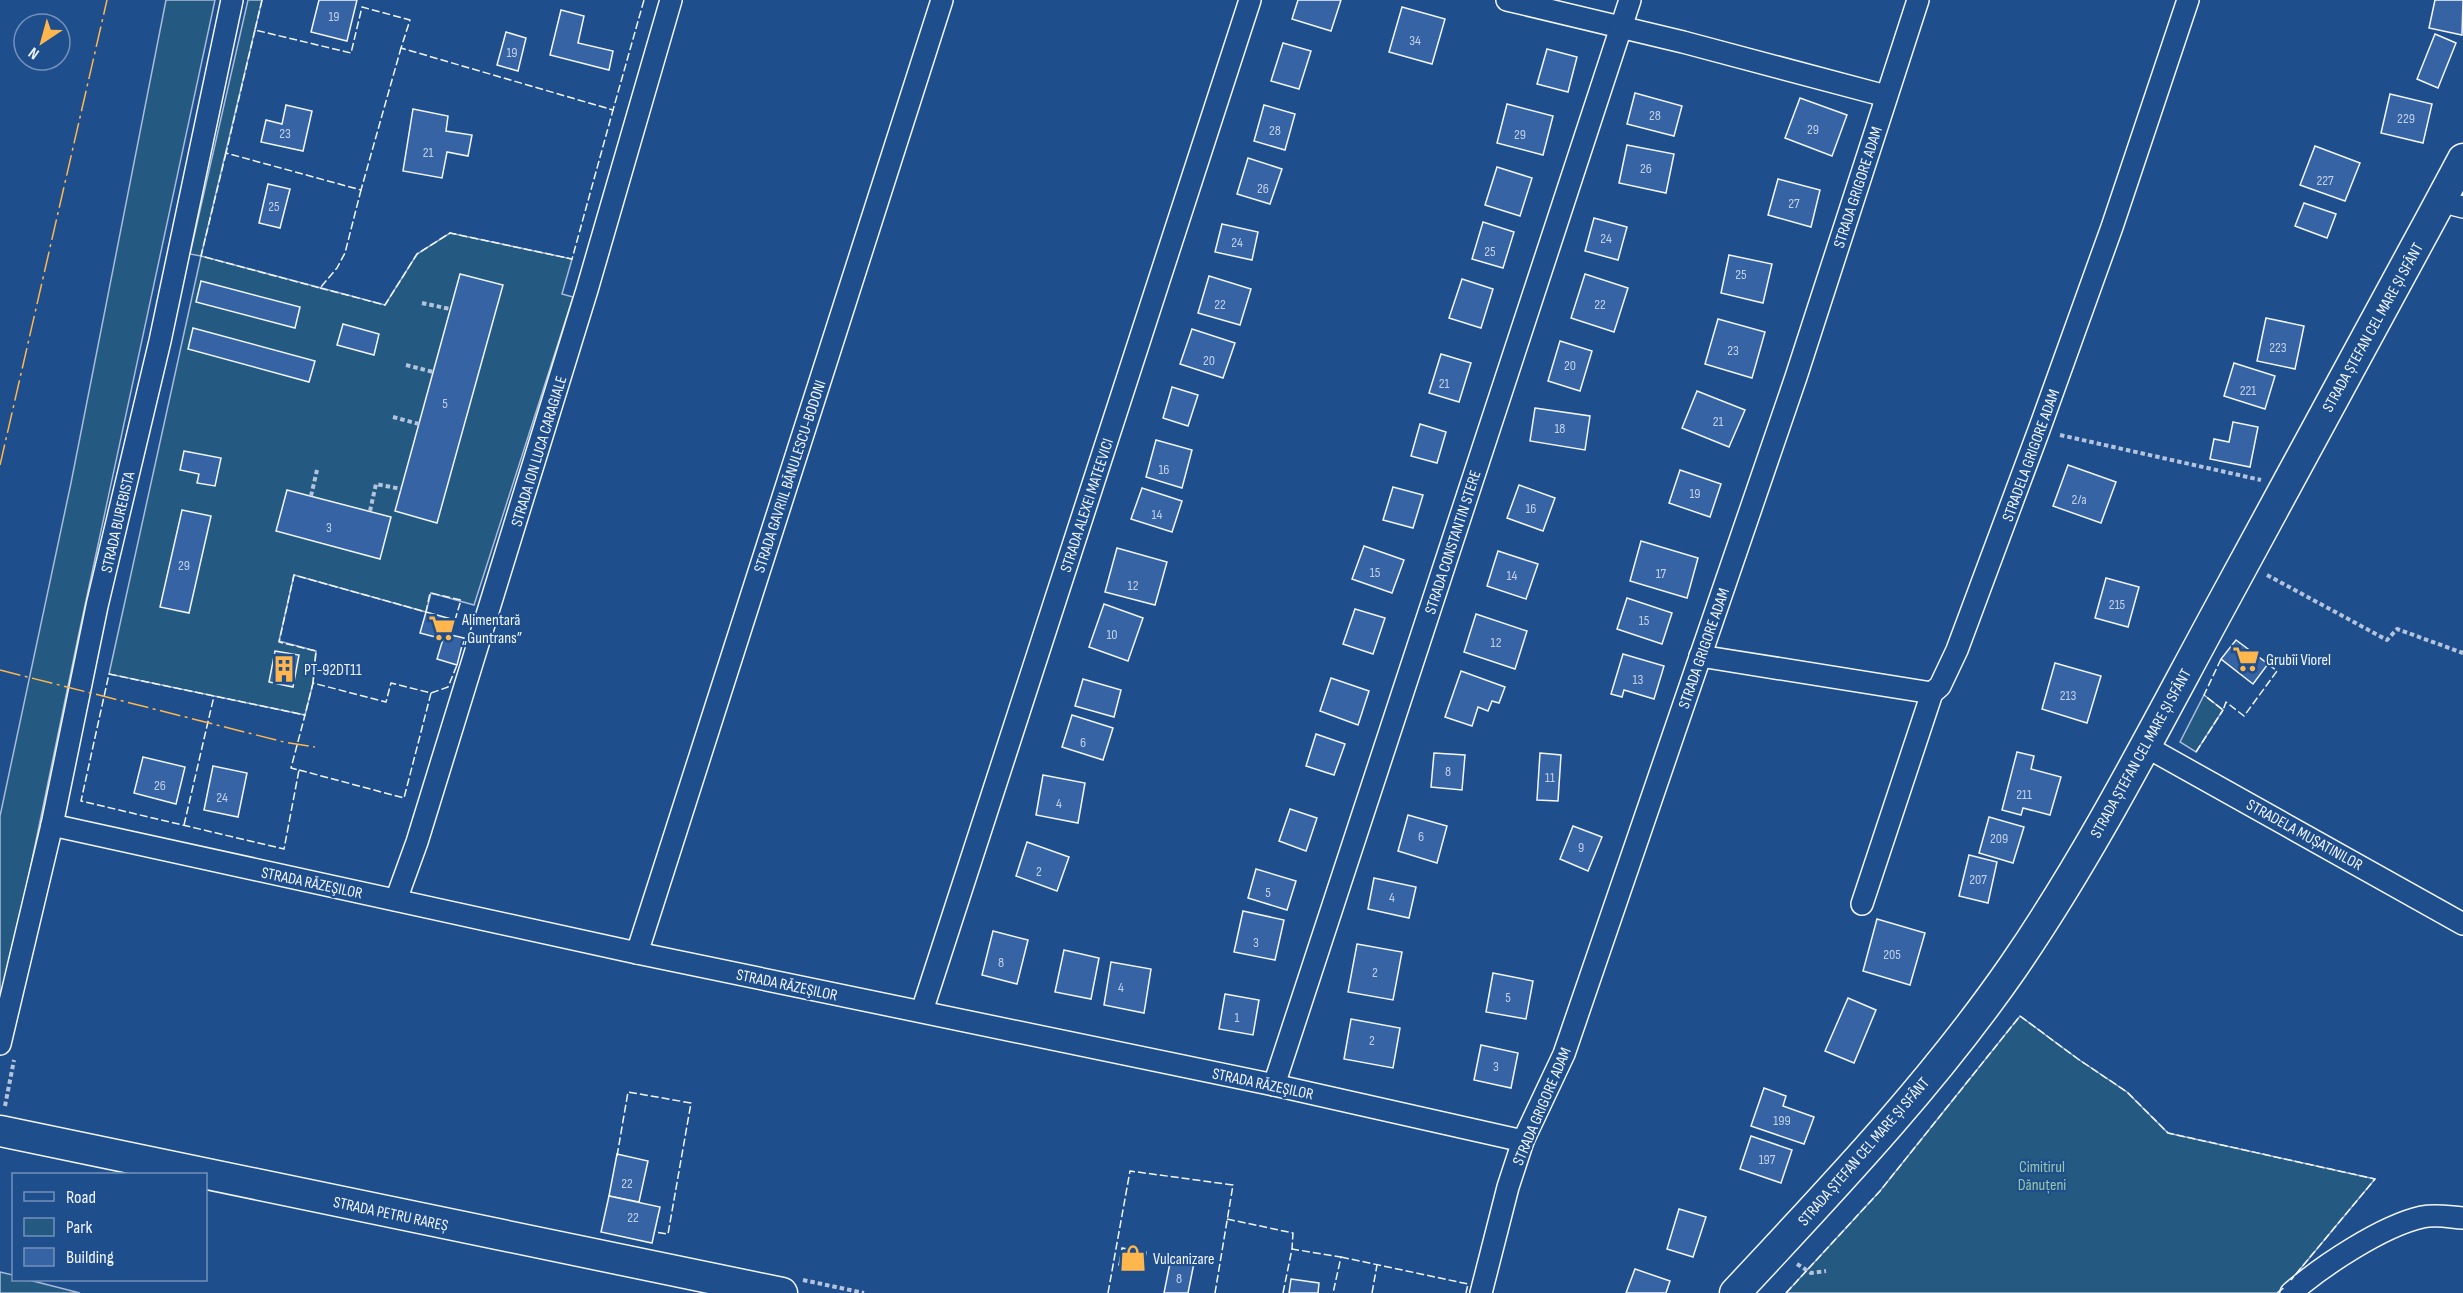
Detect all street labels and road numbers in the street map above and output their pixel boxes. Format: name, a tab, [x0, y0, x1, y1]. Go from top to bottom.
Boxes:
street label: STRADA GRIGORE ADAM	[1830, 124, 1887, 250]
street label: STRADA ȘTEFAN CEL MARE ȘI SFÂNT	[2319, 239, 2428, 416]
street label: STRADA ION LUCA CARAGIALE	[508, 374, 571, 529]
street label: STRADA GAVRIIL BĂNULESCU-BODONI	[750, 378, 831, 575]
street label: STRADELA GRIGORE ADAM	[1999, 387, 2064, 524]
street label: STRADA ALEXEI MATEEVICI	[1057, 436, 1118, 575]
street label: STRADA CONSTANTIN STERE	[1421, 468, 1486, 617]
street label: STRADA BUREBISTA	[98, 470, 139, 575]
street label: STRADA GRIGORE ADAM	[1675, 586, 1734, 711]
street label: STRADA ȘTEFAN CEL MARE ȘI SFÂNT	[2087, 665, 2196, 842]
street label: STRADELA MUȘATINILOR	[2243, 796, 2366, 875]
street label: STRADA RĂZEŞILOR	[259, 863, 364, 903]
street label: STRADA RĂZEŞILOR	[734, 965, 839, 1005]
street label: STRADA GRIGORE ADAM	[1509, 1045, 1576, 1168]
street label: STRADA RĂZEŞILOR	[1210, 1064, 1315, 1104]
street label: STRADA ȘTEFAN CEL MARE ȘI SFÂNT	[1795, 1074, 1934, 1230]
street label: STRADA PETRU RAREȘ	[332, 1193, 450, 1236]

